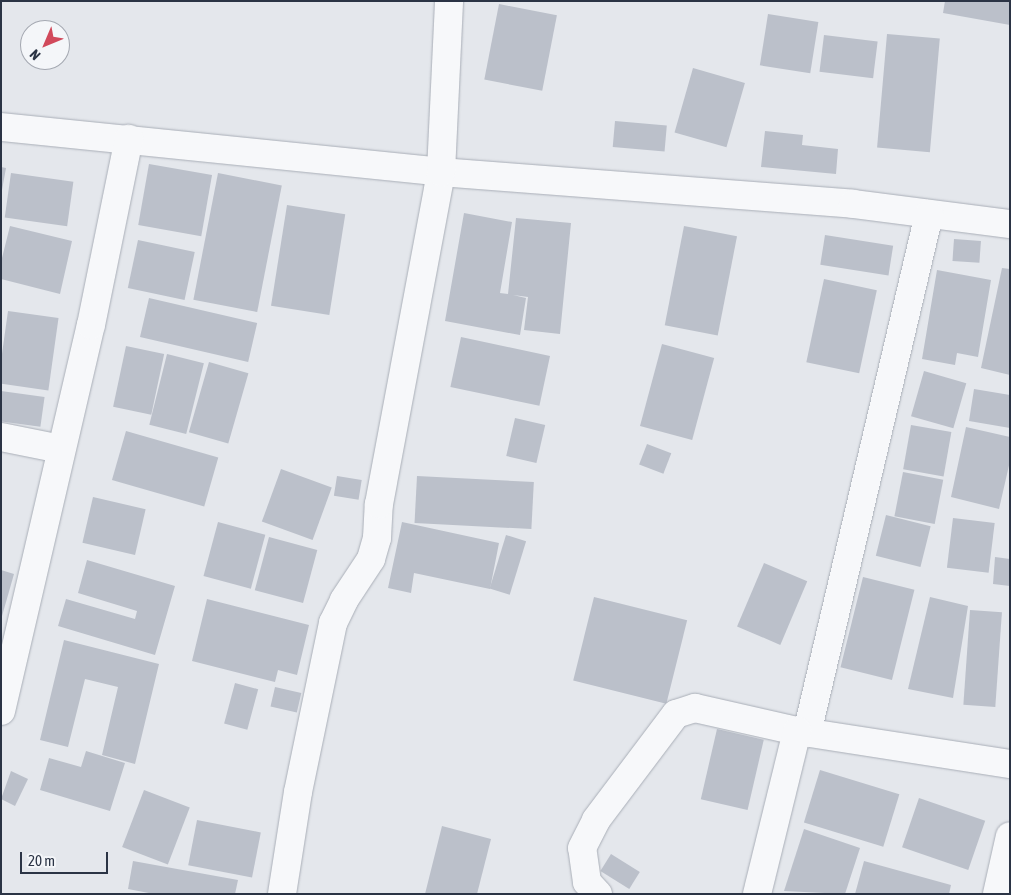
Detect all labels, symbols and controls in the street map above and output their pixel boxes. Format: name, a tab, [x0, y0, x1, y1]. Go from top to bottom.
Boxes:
north arrow	[20, 20, 70, 70]
text: N	[27, 46, 44, 63]
scale bar	[22, 842, 110, 874]
text: 20 m	[28, 852, 55, 869]

